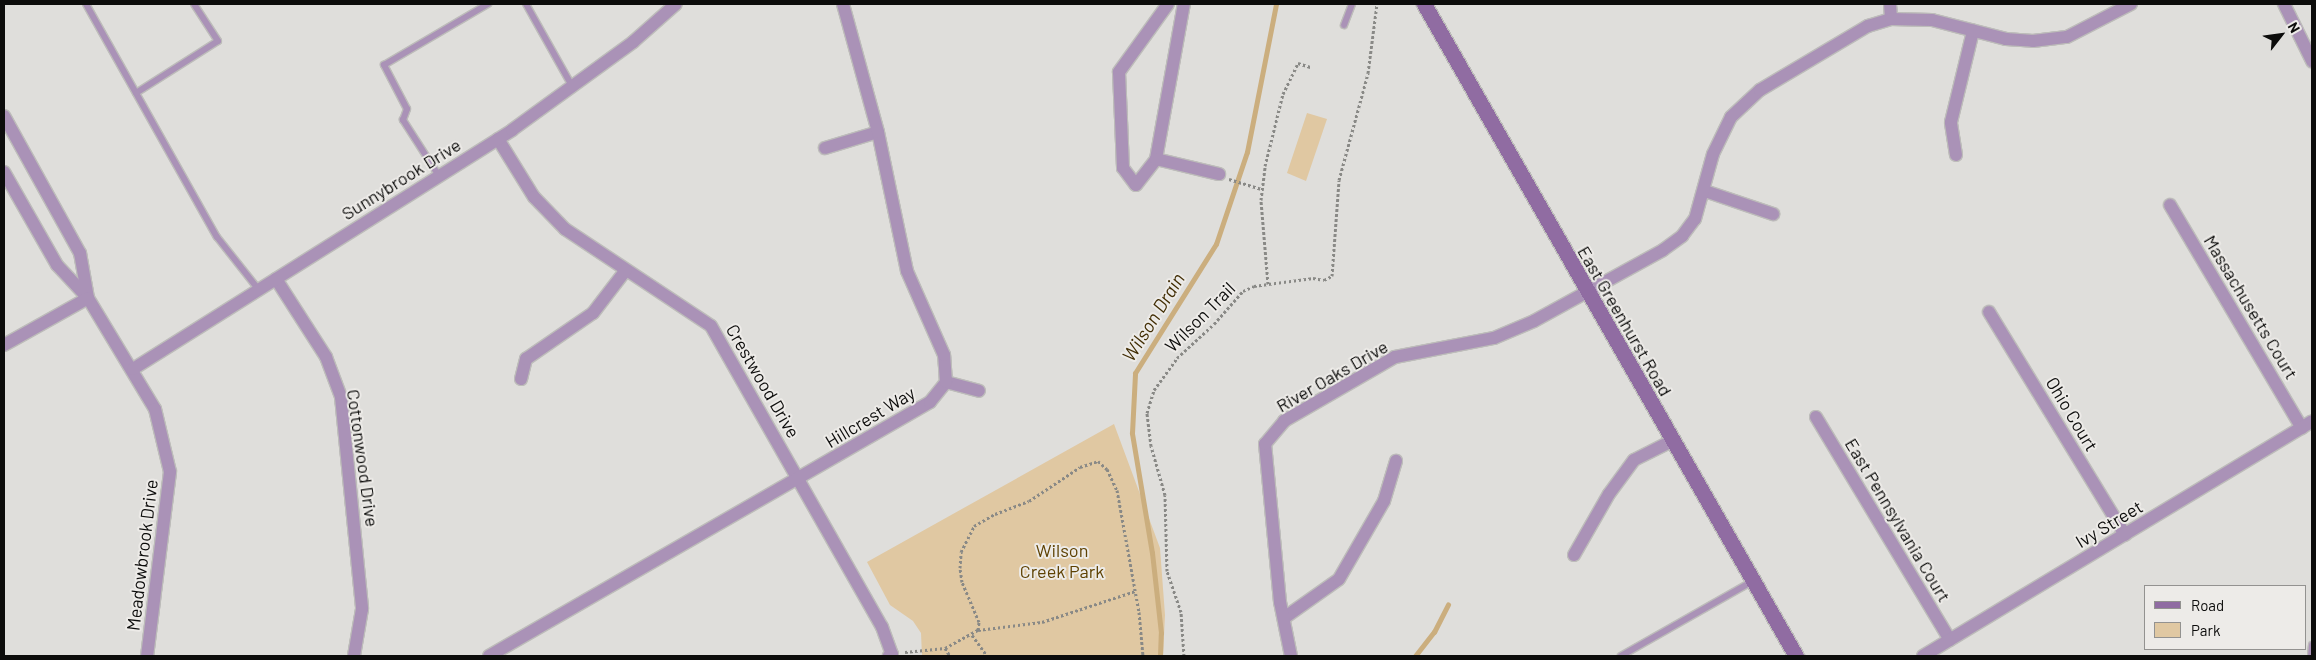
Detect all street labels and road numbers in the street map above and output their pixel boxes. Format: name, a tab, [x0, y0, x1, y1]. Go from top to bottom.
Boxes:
street label: Sunnybrook Drive	[337, 134, 465, 224]
street label: Massachusetts Court	[2199, 231, 2303, 383]
street label: East Greenhurst Road	[1573, 242, 1677, 400]
street label: Wilson Trail	[1161, 278, 1239, 356]
street label: Crestwood Drive	[722, 320, 804, 442]
street label: River Oaks Drive	[1272, 335, 1392, 417]
street label: Ohio Court	[2041, 373, 2103, 455]
street label: Hillcrest Way	[821, 382, 919, 452]
street label: Cottonwood Drive	[343, 388, 383, 528]
street label: East Pennsylvania Court	[1841, 434, 1955, 606]
street label: Meadowbrook Drive	[122, 478, 162, 632]
street label: Ivy Street	[2072, 496, 2146, 552]

